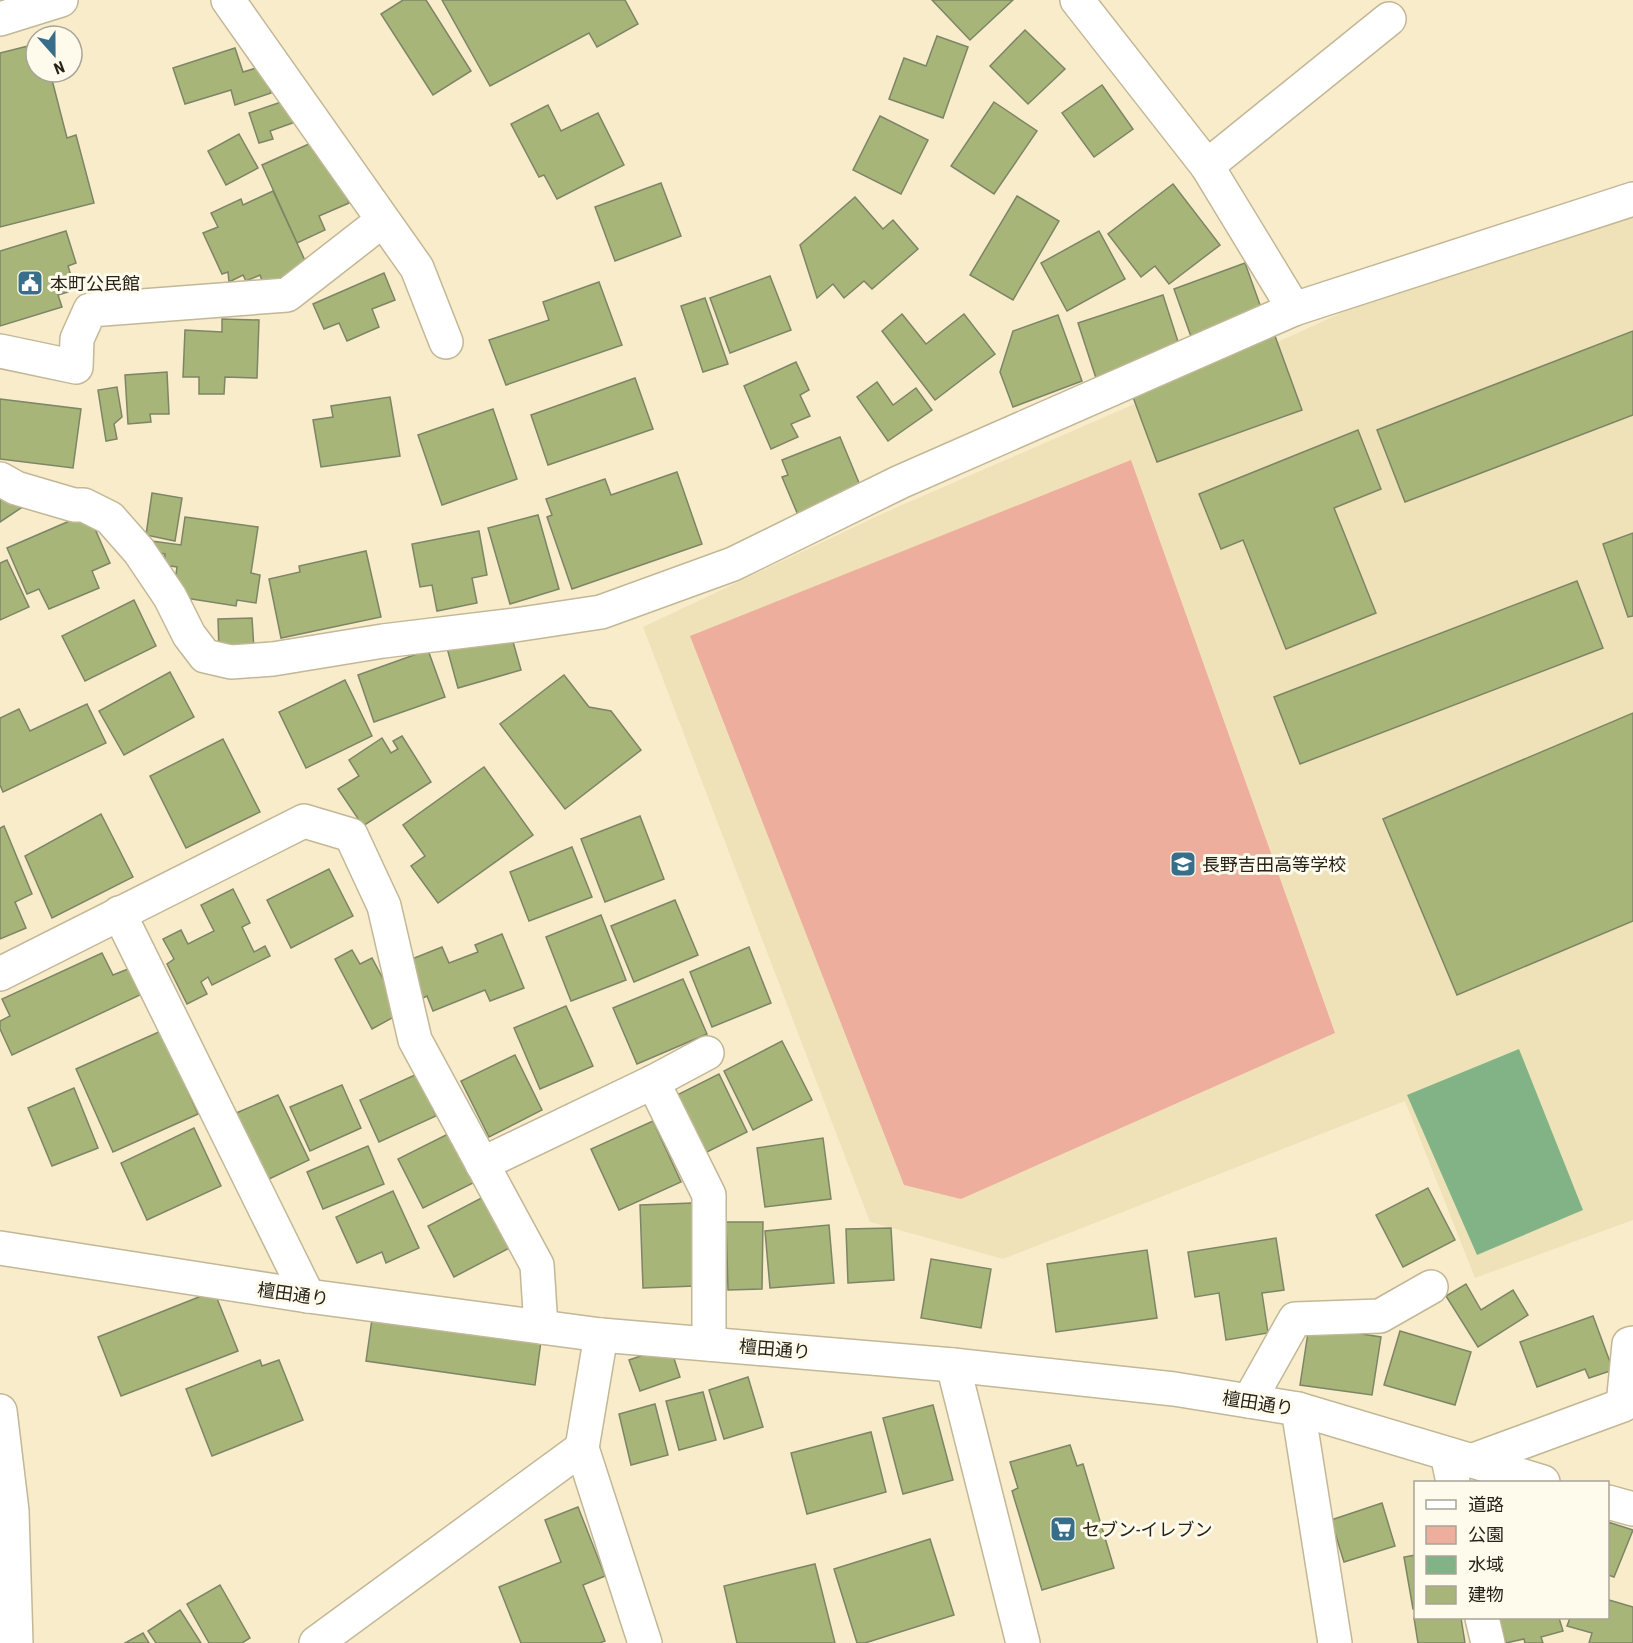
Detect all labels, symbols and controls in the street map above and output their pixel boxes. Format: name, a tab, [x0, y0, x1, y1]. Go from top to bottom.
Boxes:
north arrow	[24, 24, 84, 84]
text: N	[51, 57, 67, 78]
public building icon: 本町公民館	[15, 268, 45, 298]
place label: 本町公民館	[50, 273, 140, 294]
school or university icon: 長野吉田高等学校	[1168, 849, 1198, 879]
place label: 長野吉田高等学校	[1202, 854, 1346, 875]
street label: 檀田通り	[256, 1279, 330, 1309]
street label: 檀田通り	[738, 1335, 812, 1363]
street label: 檀田通り	[1221, 1387, 1295, 1419]
legend	[1414, 1481, 1609, 1619]
text: 道路	[1468, 1494, 1504, 1515]
supermarket icon: セブン-イレブン	[1048, 1514, 1078, 1544]
place label: セブン-イレブン	[1082, 1519, 1212, 1540]
text: 公園	[1468, 1524, 1504, 1545]
text: 水域	[1468, 1554, 1504, 1575]
text: 建物	[1468, 1584, 1504, 1605]

